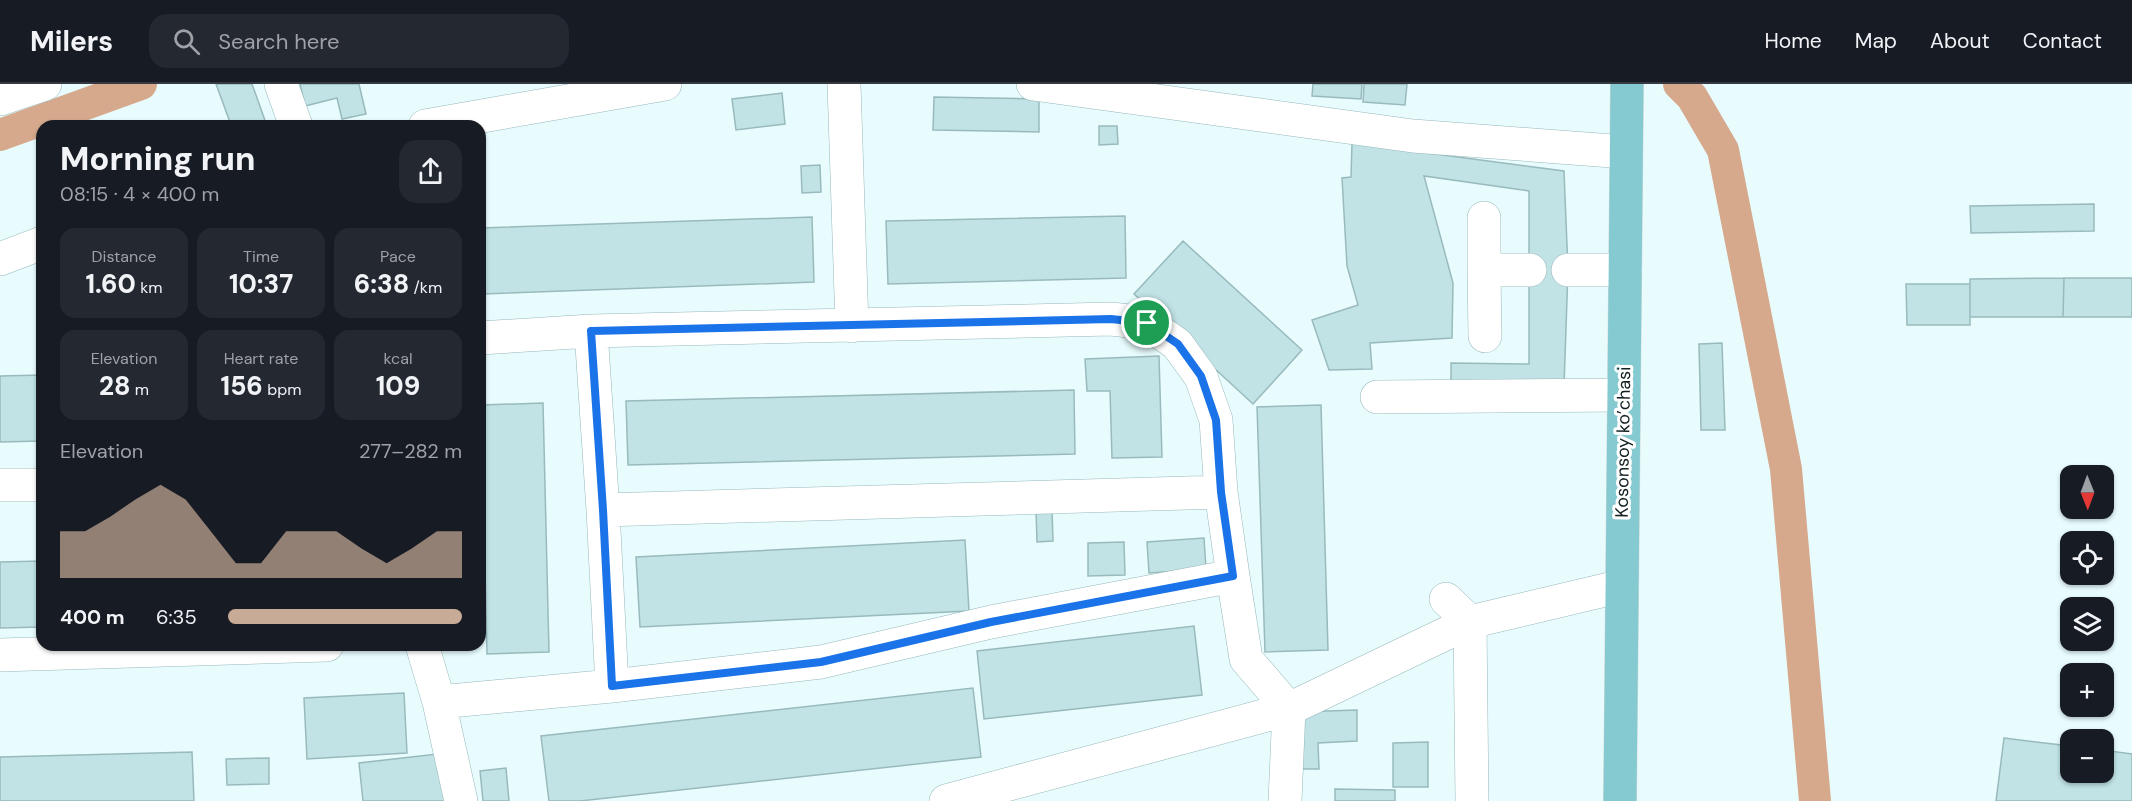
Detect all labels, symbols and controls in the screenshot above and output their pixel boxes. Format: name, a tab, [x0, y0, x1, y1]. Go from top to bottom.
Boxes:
search box	[149, 14, 569, 68]
text: Milers	[30, 23, 113, 60]
icon: search	[170, 25, 203, 58]
text: Search here	[218, 27, 340, 56]
text: Home	[1764, 27, 1822, 55]
text: Map	[1855, 27, 1897, 55]
text: About	[1930, 27, 1990, 55]
text: Contact	[2023, 27, 2102, 55]
text: Morning run	[60, 137, 255, 180]
button: share	[399, 140, 462, 203]
text: 08:15 · 4 × 400 m	[60, 181, 219, 207]
text: Distance	[92, 246, 156, 267]
text: Time	[243, 246, 279, 267]
text: Pace	[380, 246, 416, 267]
text: 1.60	[86, 267, 136, 301]
text: 10:37	[229, 267, 293, 301]
text: 6:38	[354, 267, 409, 301]
text: km	[136, 277, 162, 298]
text: /km	[409, 277, 442, 298]
pin	[1121, 297, 1172, 348]
icon: arrive	[1130, 306, 1163, 339]
text: Elevation	[91, 348, 157, 369]
text: Heart rate	[224, 348, 298, 369]
text: kcal	[384, 348, 412, 369]
street label: Kosonsoy ko’chasi	[1610, 366, 1636, 518]
text: 28	[99, 369, 130, 403]
text: 156	[221, 369, 263, 403]
text: 109	[376, 369, 420, 403]
text: m	[130, 379, 149, 400]
text: bpm	[263, 379, 301, 400]
text: Elevation	[60, 438, 143, 464]
text: 277–282 m	[359, 438, 462, 464]
north arrow	[2060, 465, 2114, 519]
map controls	[2060, 465, 2114, 783]
button: locate	[2060, 531, 2114, 585]
button: layers	[2060, 597, 2114, 651]
text: 400 m	[60, 604, 125, 630]
text: 6:35	[156, 604, 197, 630]
button: +	[2060, 663, 2114, 717]
button: −	[2060, 729, 2114, 783]

